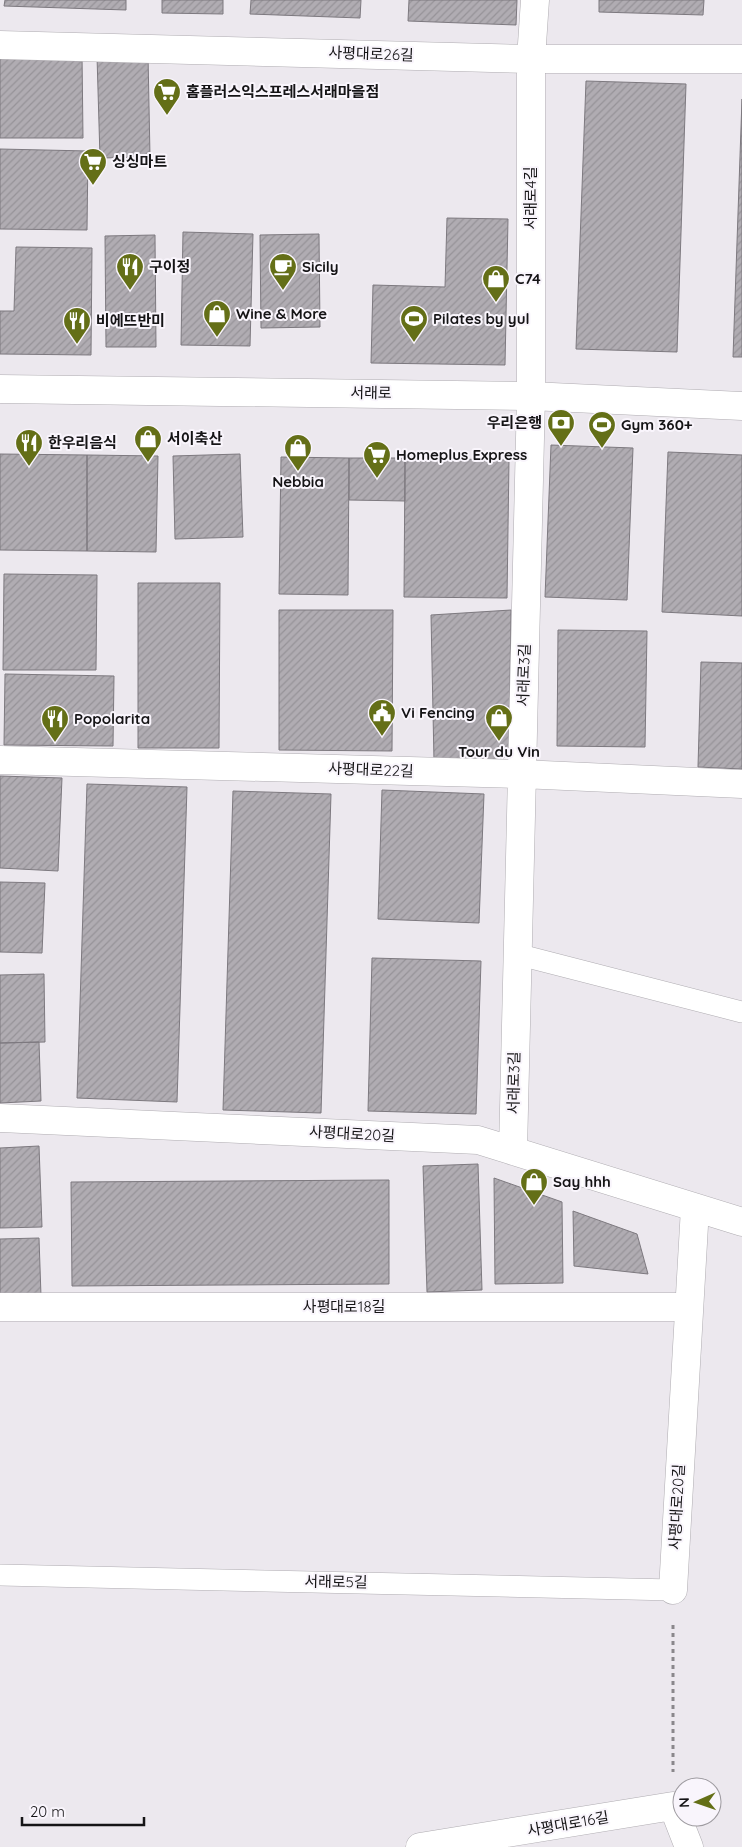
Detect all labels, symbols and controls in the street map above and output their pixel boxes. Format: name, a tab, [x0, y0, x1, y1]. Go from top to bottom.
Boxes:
street label: 사평대로26길	[328, 43, 414, 64]
supermarket icon: 홈플러스익스프레스서래마을점	[152, 77, 182, 116]
place label: 홈플러스익스프레스서래마을점	[186, 82, 379, 101]
supermarket icon: 싱싱마트	[78, 147, 108, 186]
place label: 싱싱마트	[112, 152, 167, 171]
street label: 서래로4길	[521, 166, 540, 230]
restaurant icon: 구이정	[115, 252, 145, 291]
cafe icon: Sicily	[268, 252, 298, 291]
place label: 구이정	[149, 257, 190, 276]
place label: Sicily	[302, 257, 338, 276]
shop icon: C74	[481, 264, 511, 303]
place label: C74	[515, 269, 541, 288]
shop icon: Wine & More	[202, 299, 232, 338]
place label: Wine & More	[236, 304, 327, 323]
sports icon: Pilates by yul	[399, 304, 429, 343]
restaurant icon: 비에뜨반미	[62, 306, 92, 345]
place label: Pilates by yul	[433, 309, 529, 328]
place label: 비에뜨반미	[96, 311, 165, 330]
street label: 서래로	[350, 383, 392, 402]
bank icon: 우리은행	[546, 408, 576, 447]
sports icon: Gym 360+	[587, 410, 617, 449]
place label: 우리은행	[487, 413, 542, 432]
place label: Gym 360+	[621, 415, 693, 434]
shop icon: 서이축산	[133, 424, 163, 463]
restaurant icon: 한우리음식	[14, 428, 44, 467]
place label: 서이축산	[167, 429, 222, 448]
place label: 한우리음식	[48, 433, 117, 452]
shop icon: Nebbia	[283, 433, 313, 472]
supermarket icon: Homeplus Express	[362, 440, 392, 479]
place label: Homeplus Express	[396, 445, 527, 464]
place label: Nebbia	[272, 472, 324, 491]
street label: 서래로3길	[513, 643, 534, 707]
public building icon: Vi Fencing	[367, 698, 397, 737]
place label: Vi Fencing	[401, 703, 475, 722]
shop icon: Tour du Vin	[484, 703, 514, 742]
restaurant icon: Popolarita	[40, 704, 70, 743]
place label: Popolarita	[74, 709, 150, 728]
place label: Tour du Vin	[458, 742, 540, 761]
street label: 사평대로22길	[328, 759, 414, 780]
street label: 서래로3길	[503, 1051, 524, 1115]
street label: 사평대로20길	[308, 1122, 396, 1145]
shop icon: Say hhh	[519, 1167, 549, 1206]
place label: Say hhh	[553, 1172, 611, 1191]
street label: 사평대로18길	[303, 1297, 385, 1316]
street label: 사평대로20길	[665, 1463, 688, 1551]
street label: 서래로5길	[304, 1571, 368, 1592]
north arrow	[672, 1777, 722, 1827]
scale bar	[22, 1794, 145, 1826]
text: N	[675, 1797, 693, 1808]
text: 20 m	[30, 1802, 65, 1821]
street label: 사평대로16길	[526, 1807, 610, 1840]

